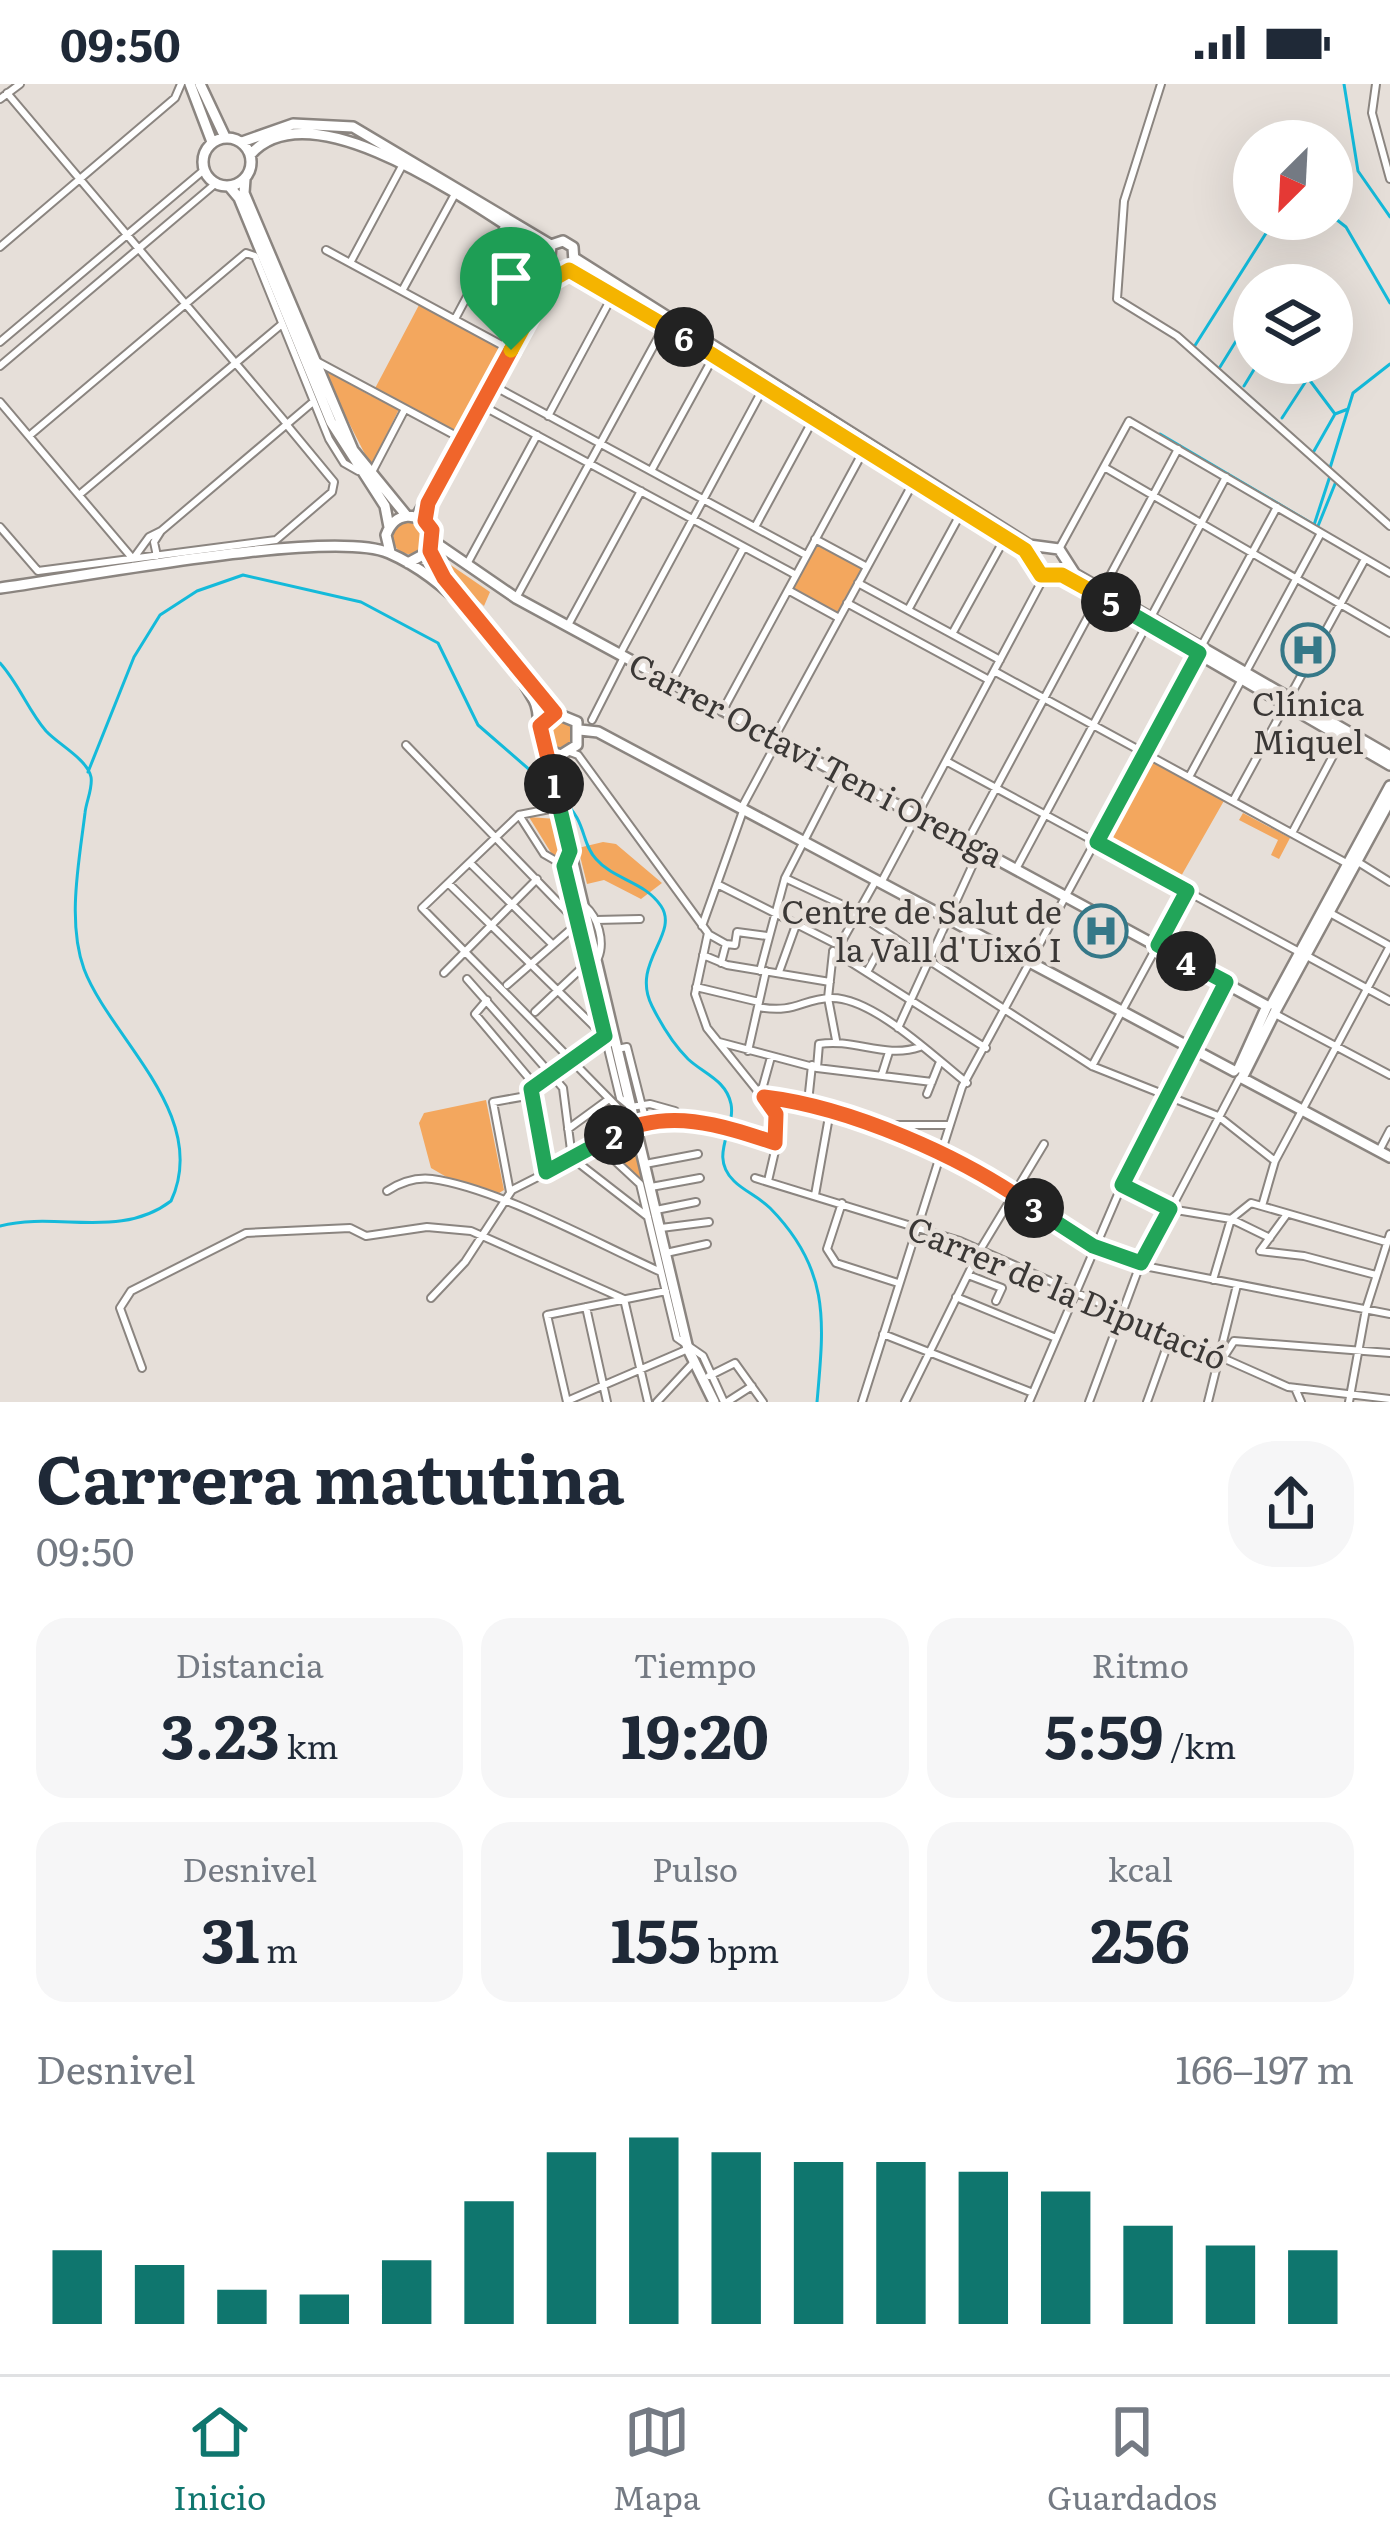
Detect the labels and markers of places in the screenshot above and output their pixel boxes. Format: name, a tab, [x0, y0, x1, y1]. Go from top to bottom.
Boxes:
pin	[460, 227, 562, 350]
pin: 6	[654, 307, 714, 367]
pin: 5	[1081, 572, 1141, 632]
hospital icon: Clínica Miquel	[1280, 622, 1336, 678]
place label: Clínica Miquel	[1252, 677, 1364, 764]
pin: 1	[524, 754, 584, 814]
place label: Centre de Salut de la Vall d'Uixó I	[781, 885, 1062, 972]
hospital icon: Centre de Salut de la Vall d'Uixó I	[1073, 903, 1129, 959]
pin: 4	[1156, 931, 1216, 991]
pin: 2	[584, 1105, 644, 1165]
pin: 3	[1004, 1178, 1064, 1238]

